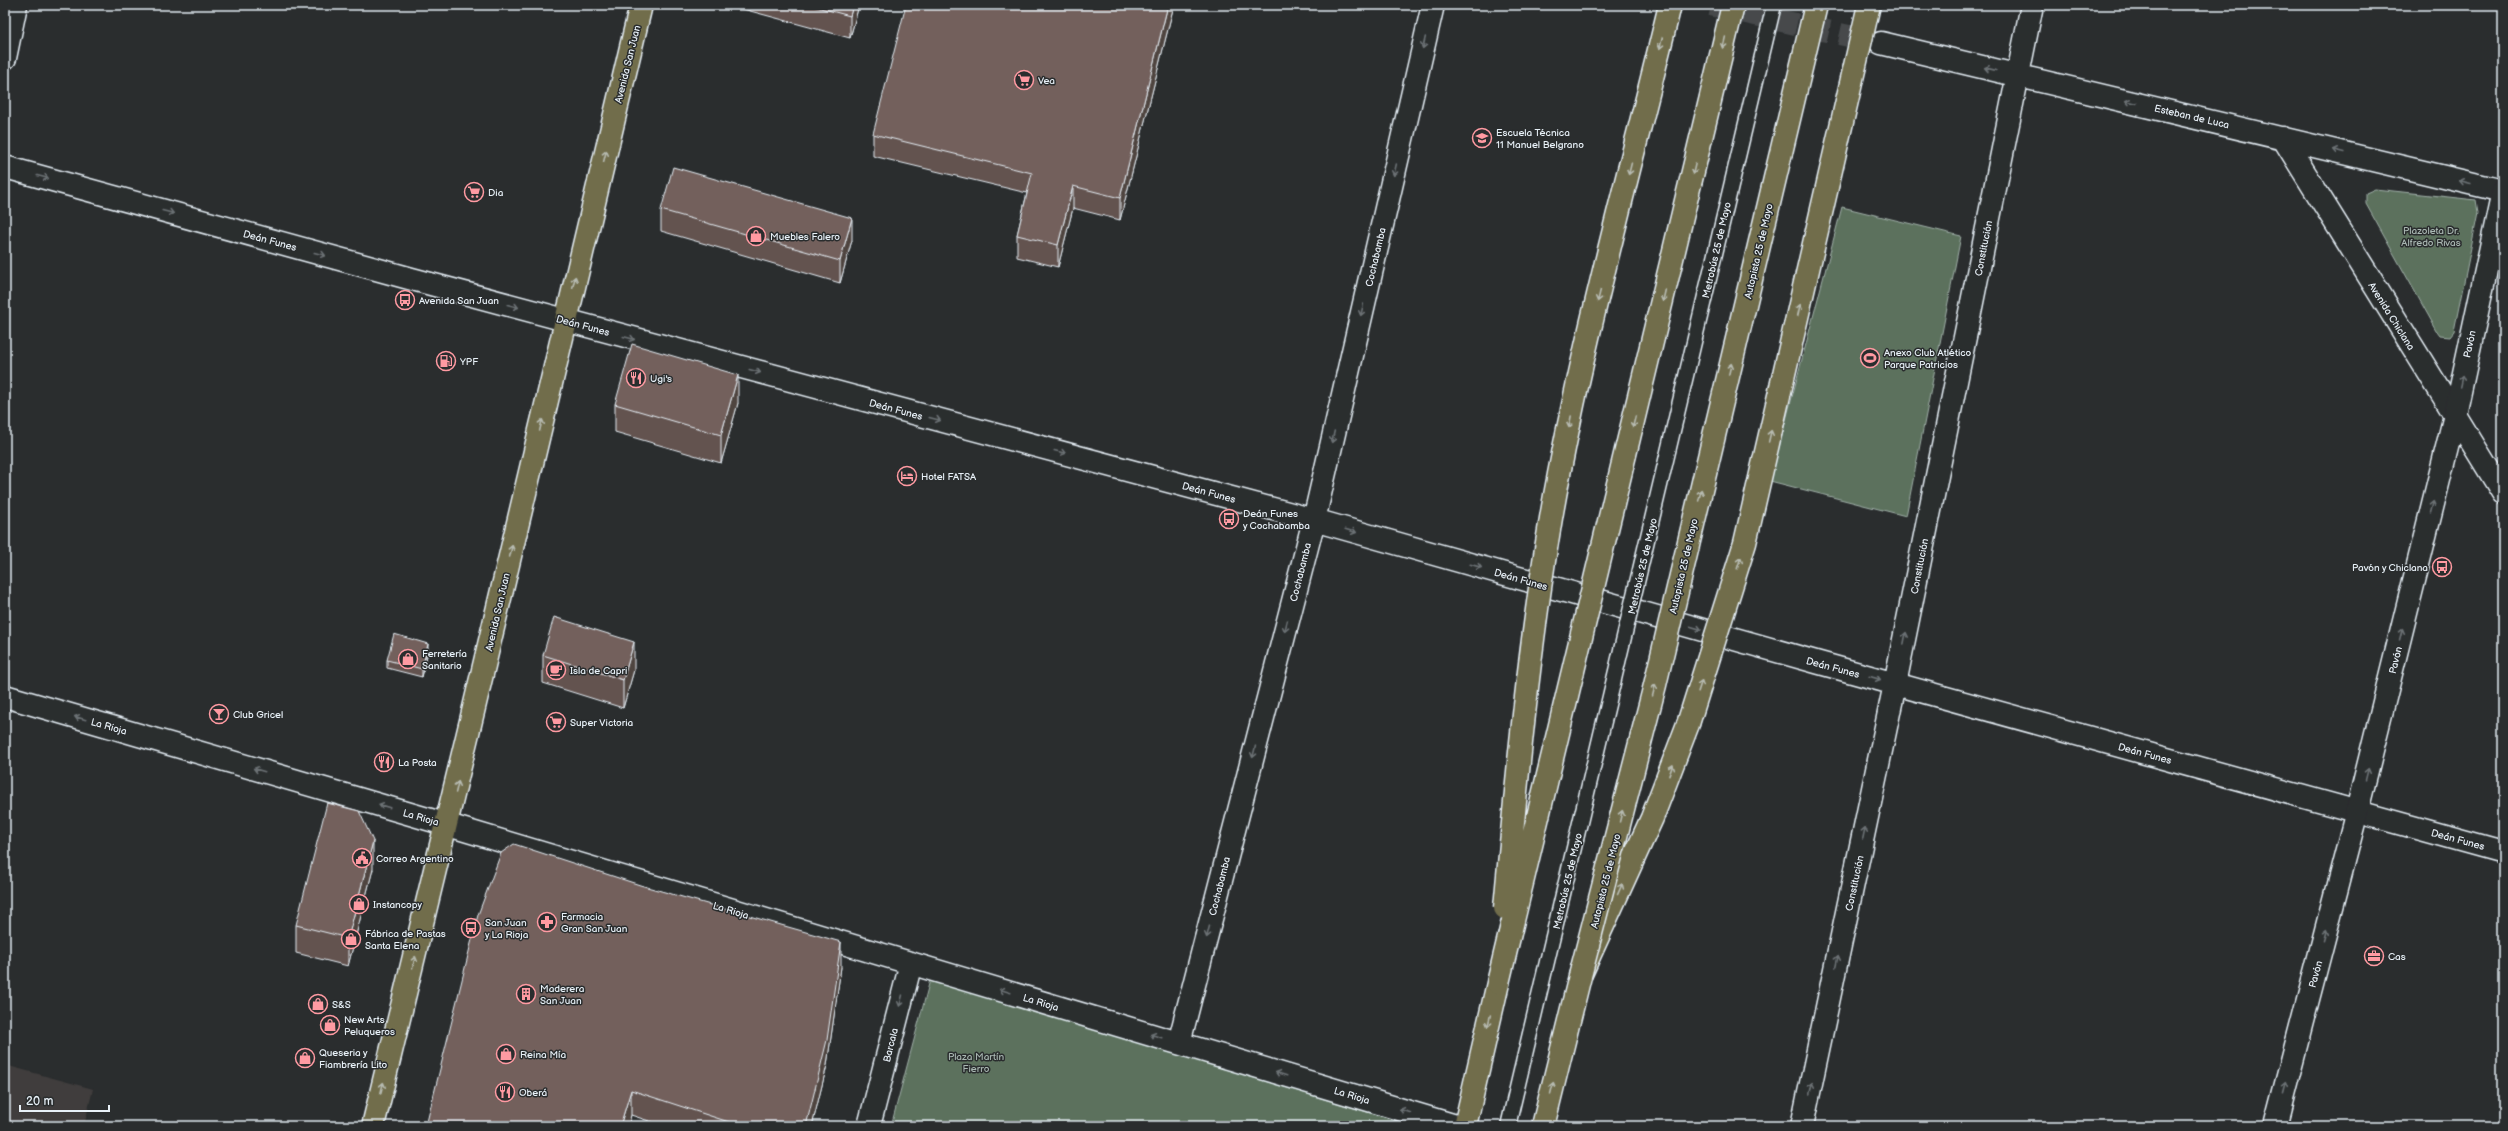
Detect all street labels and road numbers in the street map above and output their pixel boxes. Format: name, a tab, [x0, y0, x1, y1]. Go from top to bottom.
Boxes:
street label: Avenida San Juan	[612, 24, 644, 104]
street label: Esteban de Luca	[2153, 103, 2231, 132]
street label: Metrobús 25 de Mayo	[1700, 201, 1734, 299]
street label: Autopista 25 de Mayo	[1742, 202, 1776, 300]
street label: Constitución	[1973, 219, 1995, 277]
street label: Cochabamba	[1363, 226, 1389, 288]
street label: Deán Funes	[242, 228, 298, 254]
street label: Avenida Chiclana	[2365, 280, 2417, 353]
street label: Deán Funes	[555, 313, 611, 339]
street label: Pavón	[2461, 329, 2479, 359]
street label: Deán Funes	[868, 397, 924, 423]
street label: Deán Funes	[1181, 480, 1237, 506]
street label: Metrobús 25 de Mayo	[1626, 517, 1660, 615]
street label: Autopista 25 de Mayo	[1667, 517, 1701, 615]
street label: Constitución	[1909, 537, 1931, 595]
street label: Cochabamba	[1288, 541, 1314, 603]
street label: Deán Funes	[1493, 567, 1549, 593]
street label: Avenida San Juan	[483, 572, 513, 653]
street label: Pavón	[2387, 645, 2405, 675]
street label: Deán Funes	[1805, 655, 1861, 681]
street label: La Rioja	[89, 716, 128, 738]
street label: Deán Funes	[2117, 741, 2173, 767]
street label: La Rioja	[401, 807, 440, 829]
street label: Deán Funes	[2430, 827, 2486, 853]
street label: Metrobús 25 de Mayo	[1551, 832, 1585, 930]
street label: Autopista 25 de Mayo	[1588, 832, 1624, 930]
street label: Constitución	[1843, 854, 1867, 912]
street label: Cochabamba	[1207, 855, 1233, 917]
street label: La Rioja	[711, 900, 750, 922]
street label: Pavón	[2307, 959, 2325, 989]
street label: La Rioja	[1021, 992, 1060, 1014]
street label: Barcala	[881, 1027, 901, 1064]
street label: La Rioja	[1332, 1085, 1371, 1107]

